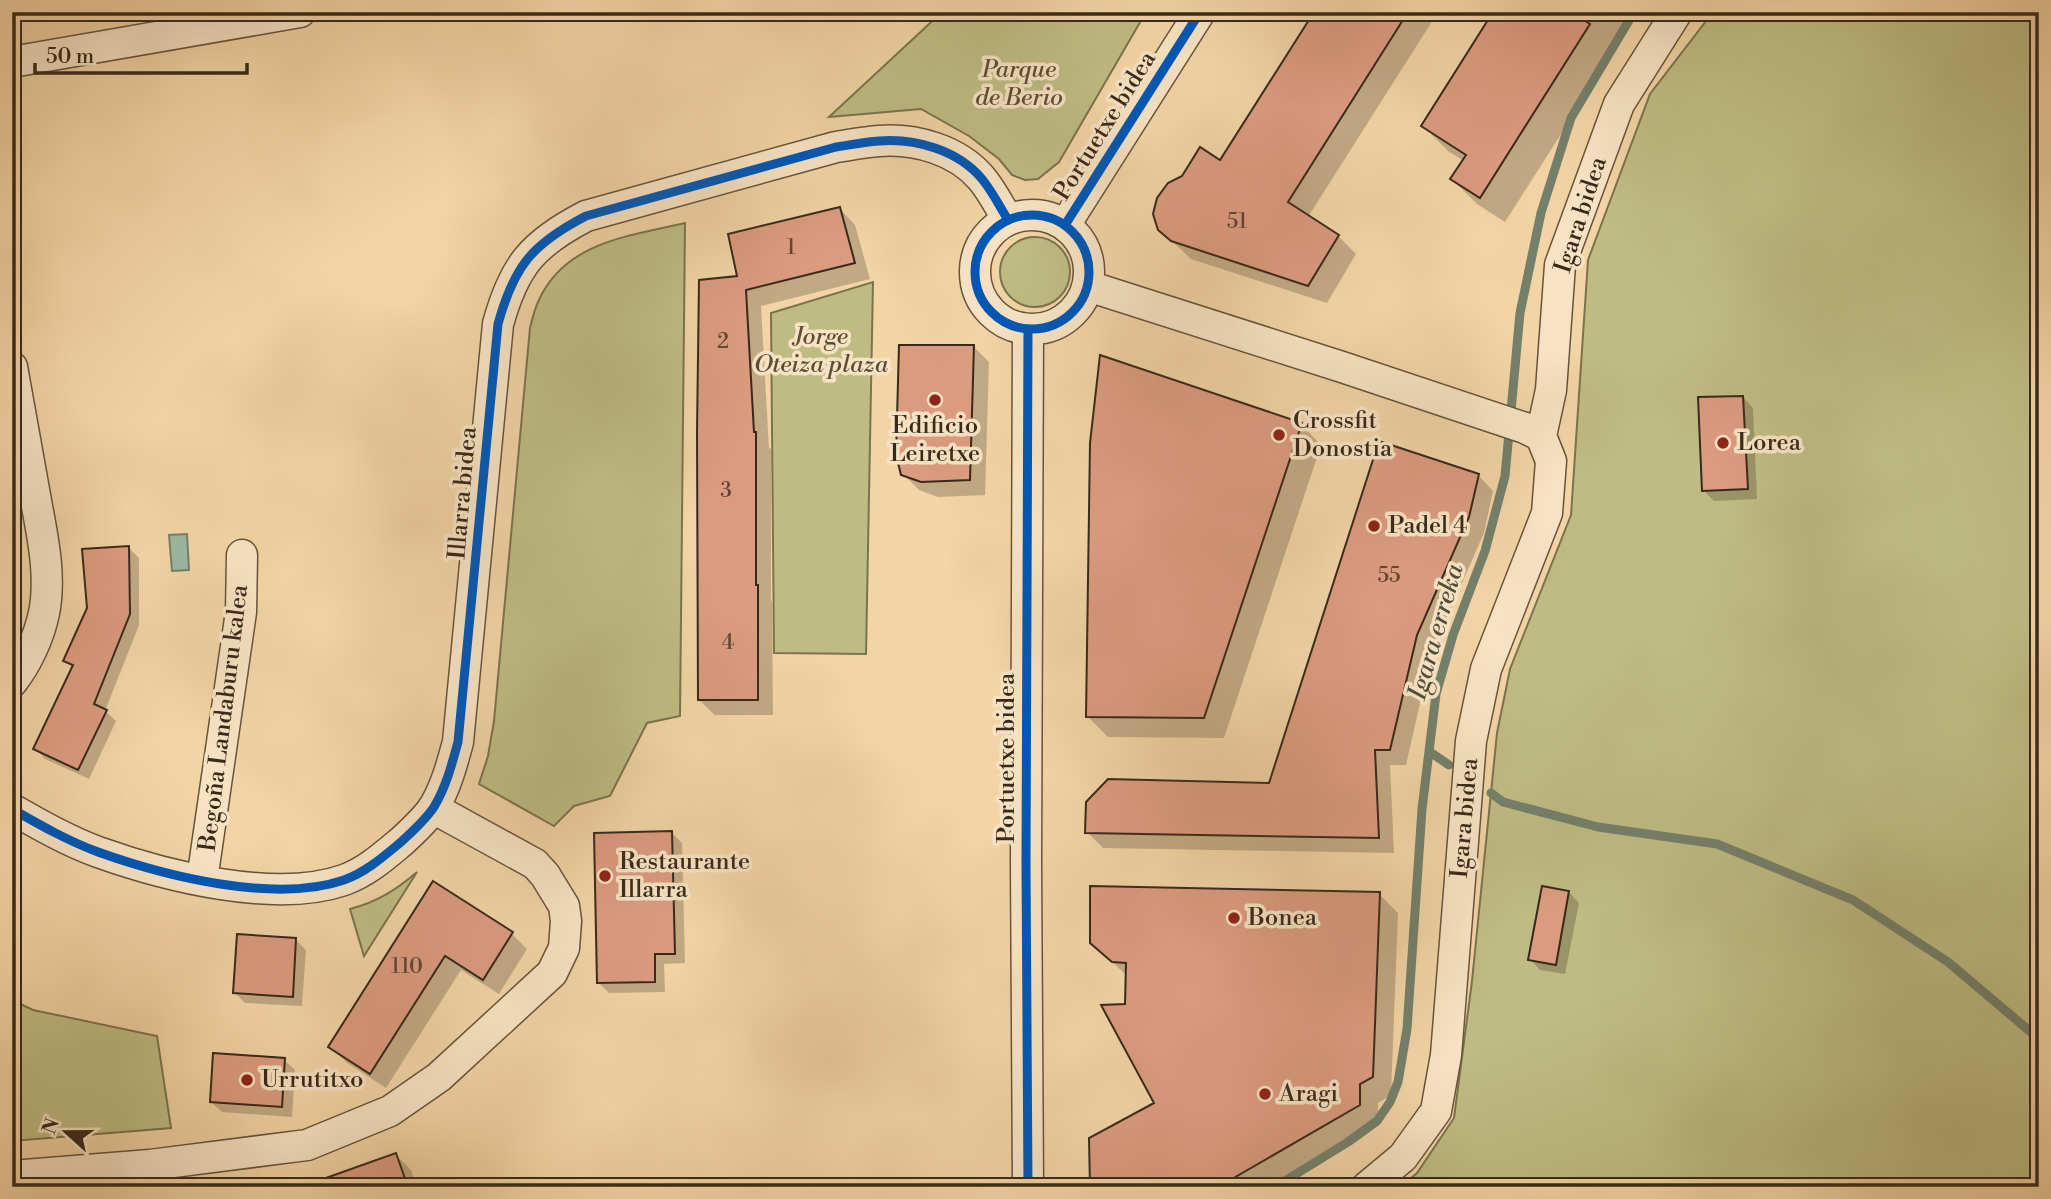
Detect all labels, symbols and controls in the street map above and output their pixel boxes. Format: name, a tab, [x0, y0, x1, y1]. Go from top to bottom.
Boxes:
scale bar	[35, 32, 247, 76]
text: 50 m	[46, 44, 94, 70]
street label: Portuetxe bidea	[1047, 45, 1163, 206]
park label: Parque de Berio	[975, 55, 1063, 113]
street label: Igara bidea	[1548, 152, 1614, 277]
house number: 51	[1227, 209, 1247, 235]
house number: 1	[786, 235, 796, 261]
park label: Jorge Oteiza plaza	[754, 322, 889, 380]
house number: 2	[717, 329, 729, 355]
marker: Edificio Leiretxe	[927, 392, 943, 408]
place label: Crossfit Donostia	[1293, 406, 1393, 464]
place label: Edificio Leiretxe	[890, 411, 980, 469]
street label: Illarra bidea	[442, 425, 484, 561]
marker: Crossfit Donostia	[1271, 427, 1287, 443]
place label: Lorea	[1737, 428, 1802, 458]
marker: Lorea	[1715, 435, 1731, 451]
house number: 3	[720, 478, 732, 504]
place label: Padel 4	[1388, 511, 1467, 541]
marker: Padel 4	[1366, 518, 1382, 534]
water label: Igara erreka	[1401, 560, 1471, 705]
house number: 55	[1377, 563, 1401, 589]
street label: Begoña Landaburu kalea	[193, 582, 255, 854]
house number: 4	[722, 630, 734, 656]
street label: Portuetxe bidea	[992, 672, 1022, 843]
street label: Igara bidea	[1445, 756, 1485, 879]
place label: Restaurante Illarra	[619, 847, 750, 905]
marker: Restaurante Illarra	[597, 868, 613, 884]
place label: Bonea	[1247, 903, 1318, 933]
marker: Bonea	[1226, 910, 1242, 926]
house number: 110	[391, 954, 423, 980]
place label: Urrutitxo	[261, 1065, 363, 1095]
marker: Urrutitxo	[239, 1072, 255, 1088]
place label: Aragi	[1278, 1079, 1338, 1109]
marker: Aragi	[1257, 1086, 1273, 1102]
north arrow	[32, 1098, 102, 1168]
text: N	[37, 1115, 65, 1138]

